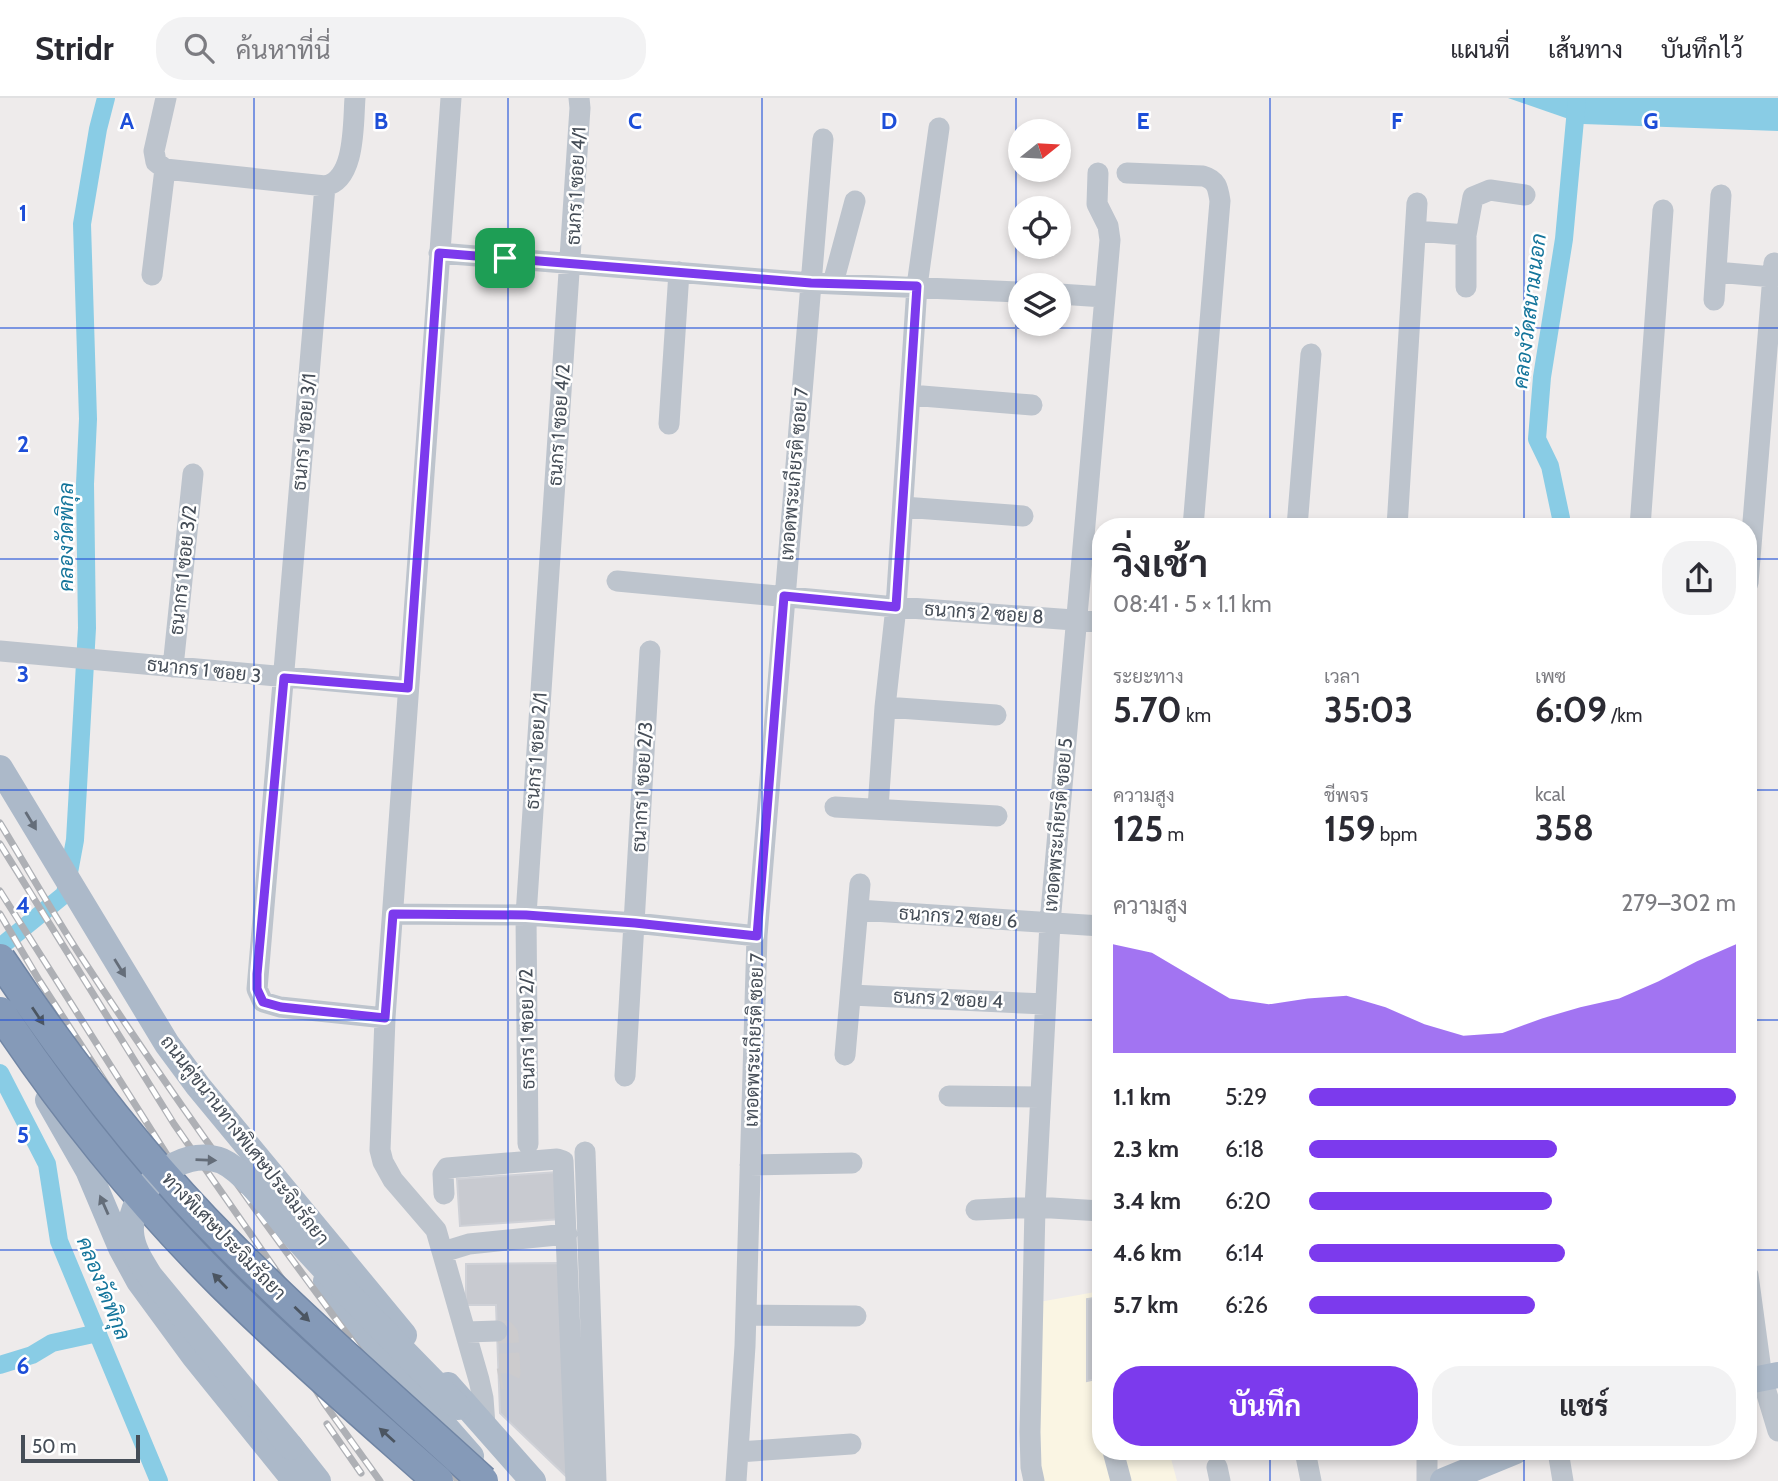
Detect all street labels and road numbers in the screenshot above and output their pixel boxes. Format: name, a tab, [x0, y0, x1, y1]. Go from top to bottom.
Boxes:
street label: ธนกร 1 ซอย 4/1	[561, 126, 591, 246]
street label: ธนกร 1 ซอย 4/2	[543, 363, 575, 487]
street label: ธนกร 1 ซอย 3/1	[287, 372, 321, 492]
street label: เทอดพระเกียรติ ซอย 7	[774, 386, 813, 562]
street label: ธนากร 1 ซอย 3/2	[165, 504, 201, 636]
street label: ธนากร 2 ซอย 8	[923, 597, 1045, 629]
street label: ธนากร 1 ซอย 3	[146, 653, 262, 687]
street label: ธนกร 1 ซอย 2/1	[520, 692, 552, 810]
street label: ธนากร 1 ซอย 2/3	[627, 721, 657, 853]
street label: เทอดพระเกียรติ ซอย 5	[1038, 737, 1077, 913]
street label: ธนากร 2 ซอย 6	[898, 901, 1018, 933]
street label: เทอดพระเกียรติ ซอย 7	[738, 952, 769, 1127]
street label: ธนกร 1 ซอย 2/2	[514, 968, 540, 1090]
street label: ธนกร 2 ซอย 4	[892, 985, 1004, 1013]
street label: ถนนคู่ขนานทางพิเศษประจิมรัถยา	[156, 1031, 334, 1249]
street label: ทางพิเศษประจิมรัถยา	[157, 1167, 291, 1305]

